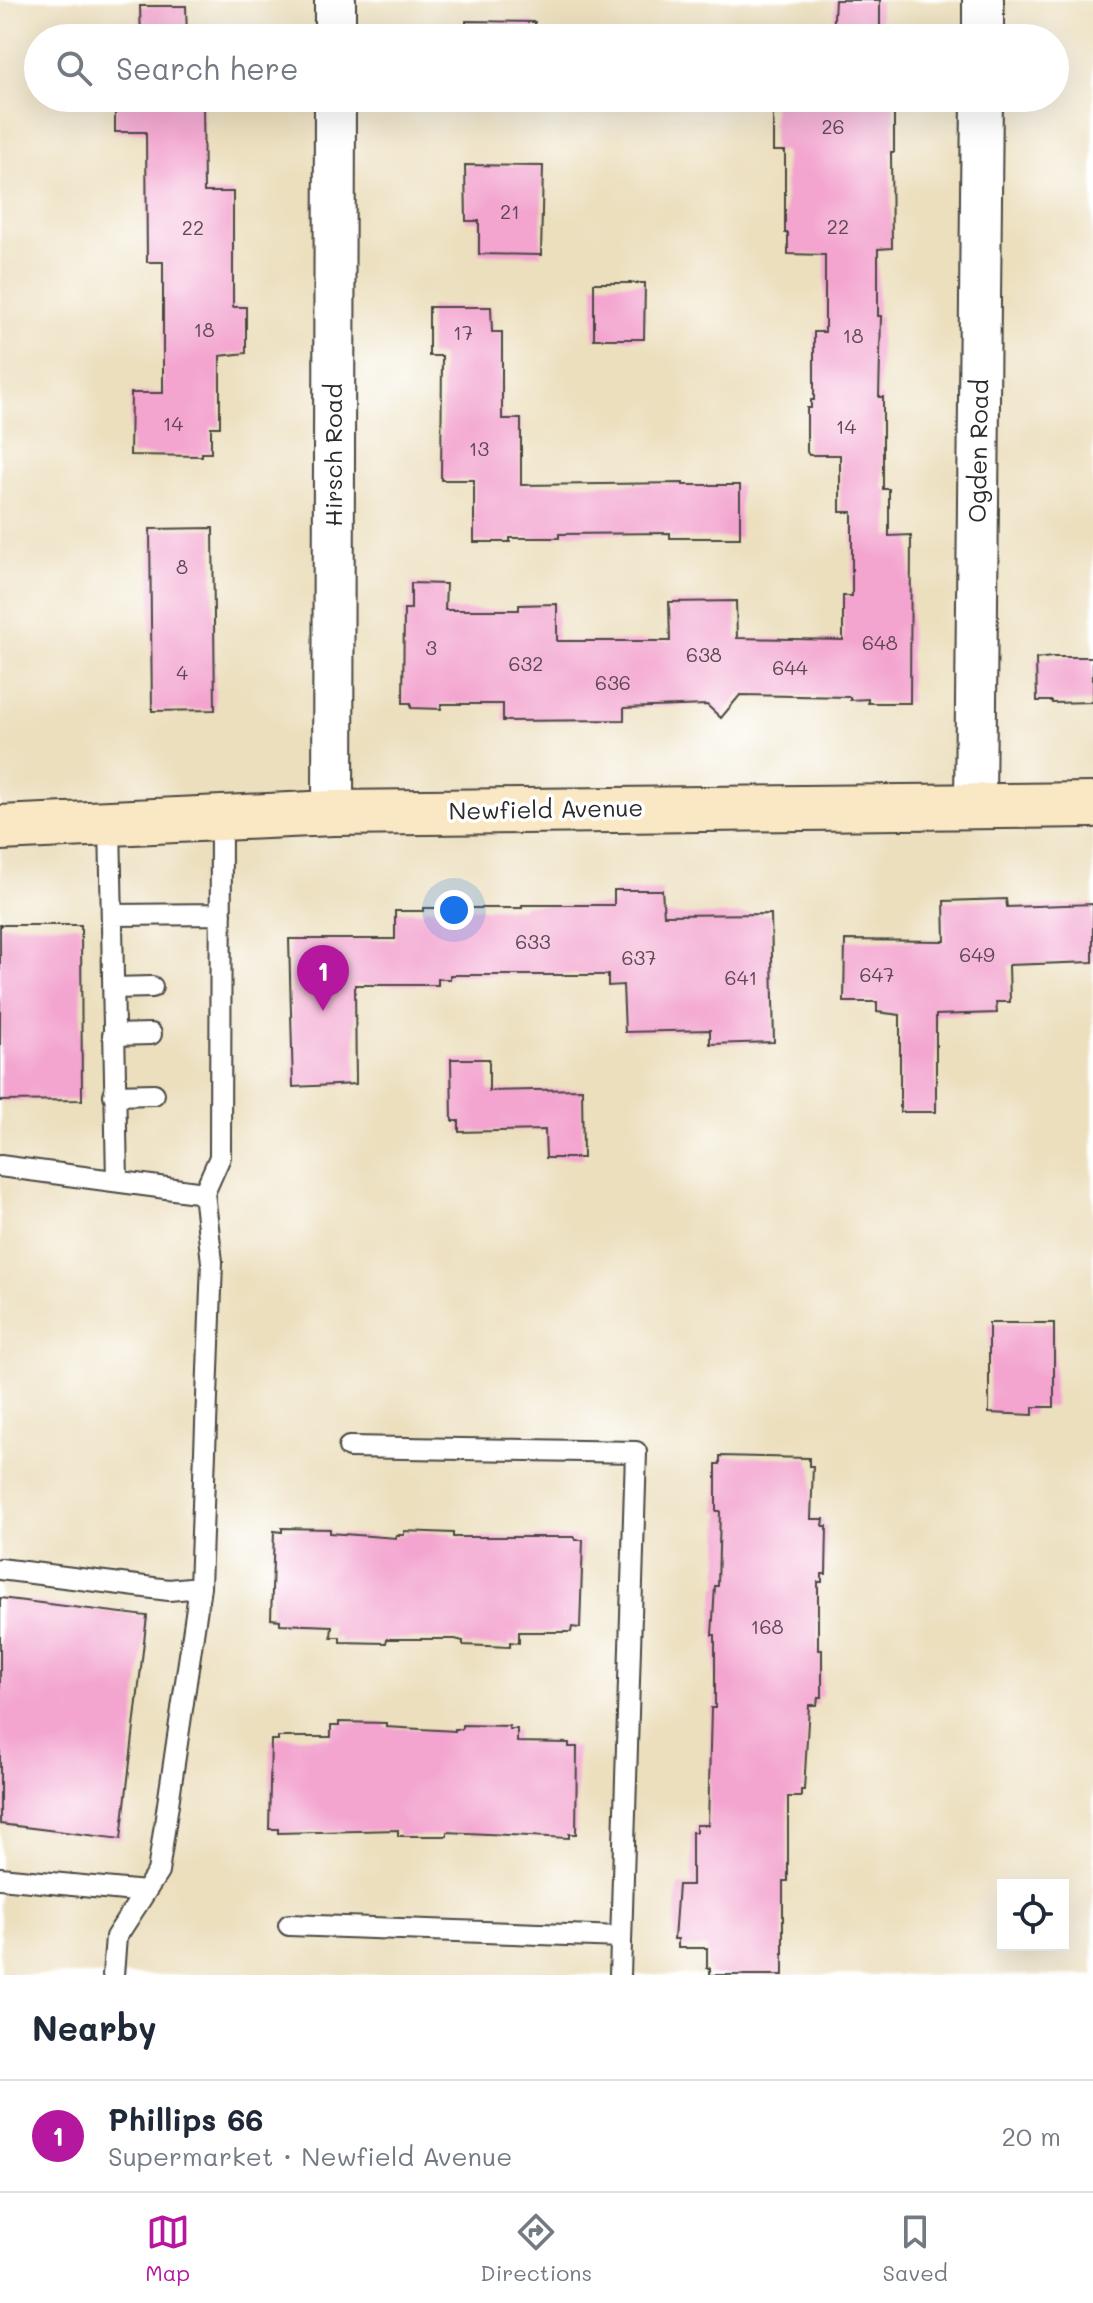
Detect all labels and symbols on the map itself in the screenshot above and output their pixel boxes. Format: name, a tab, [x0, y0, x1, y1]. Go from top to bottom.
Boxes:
house number: 26	[821, 113, 845, 139]
house number: 21	[500, 198, 520, 224]
house number: 22	[827, 213, 849, 239]
house number: 22	[182, 214, 204, 240]
house number: 18	[193, 316, 215, 342]
house number: 17	[453, 319, 473, 345]
house number: 18	[842, 322, 864, 348]
street label: Ogden Road	[961, 379, 994, 523]
street label: Hirsch Road	[317, 383, 348, 527]
house number: 14	[163, 410, 184, 436]
house number: 14	[836, 413, 857, 439]
house number: 13	[469, 435, 489, 461]
house number: 8	[176, 553, 188, 579]
house number: 648	[862, 629, 898, 655]
house number: 3	[425, 634, 437, 660]
house number: 638	[686, 641, 722, 667]
house number: 632	[509, 650, 543, 676]
house number: 644	[772, 654, 808, 680]
house number: 4	[176, 659, 188, 685]
house number: 636	[595, 669, 631, 695]
street label: Newfield Avenue	[448, 791, 644, 826]
your location	[434, 890, 474, 930]
house number: 633	[515, 928, 551, 954]
house number: 649	[959, 941, 995, 967]
house number: 637	[622, 944, 656, 970]
pin: 1	[297, 945, 349, 1011]
house number: 647	[860, 961, 894, 987]
house number: 641	[725, 964, 757, 990]
house number: 168	[750, 1613, 784, 1639]

